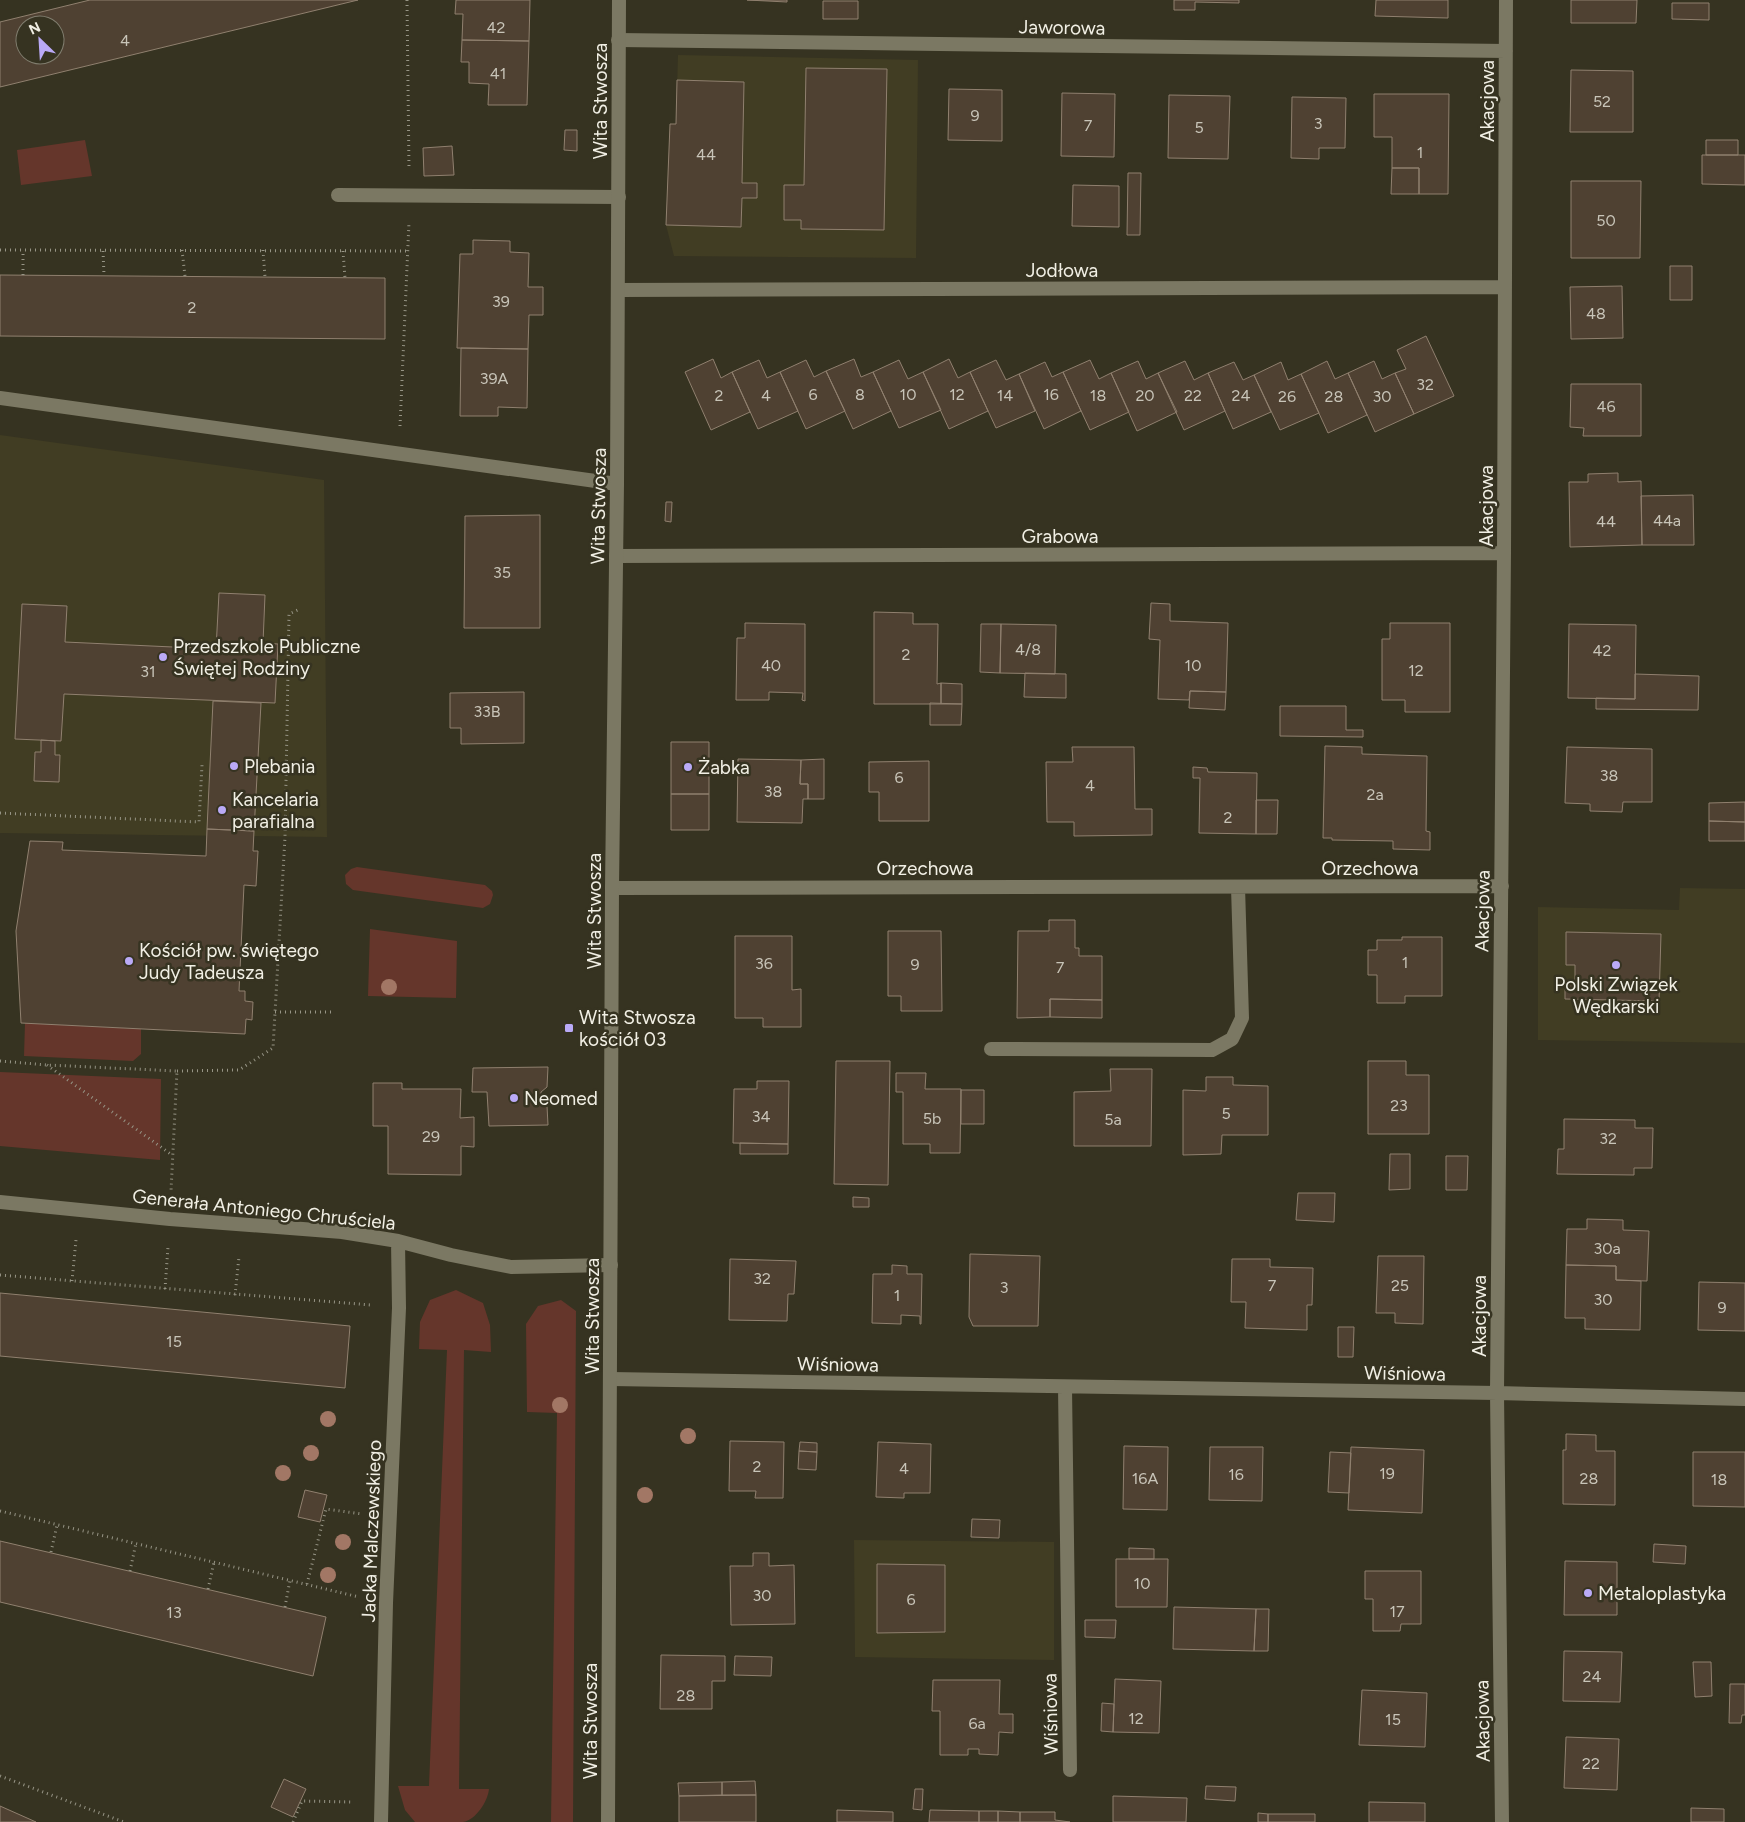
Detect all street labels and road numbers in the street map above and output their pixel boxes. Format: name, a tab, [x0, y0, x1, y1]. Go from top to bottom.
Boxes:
street label: Jaworowa	[1019, 15, 1105, 40]
street label: Wita Stwosza	[589, 43, 612, 159]
street label: Akacjowa	[1476, 60, 1499, 142]
street label: Jodłowa	[1026, 259, 1098, 282]
street label: Wita Stwosza	[586, 448, 611, 564]
street label: Akacjowa	[1475, 465, 1498, 547]
street label: Grabowa	[1022, 525, 1098, 548]
street label: Wita Stwosza	[583, 853, 606, 969]
street label: Orzechowa	[877, 857, 973, 880]
street label: Orzechowa	[1322, 857, 1418, 880]
street label: Akacjowa	[1470, 870, 1495, 952]
street label: Generała Antoniego Chruściela	[131, 1184, 397, 1235]
street label: Wita Stwosza	[581, 1258, 604, 1374]
street label: Akacjowa	[1468, 1275, 1491, 1357]
street label: Wiśniowa	[797, 1352, 879, 1377]
street label: Wiśniowa	[1364, 1361, 1446, 1386]
street label: Jacka Malczewskiego	[357, 1439, 386, 1623]
street label: Wita Stwosza	[579, 1663, 602, 1779]
street label: Wiśniowa	[1038, 1673, 1063, 1755]
street label: Akacjowa	[1470, 1680, 1495, 1762]

